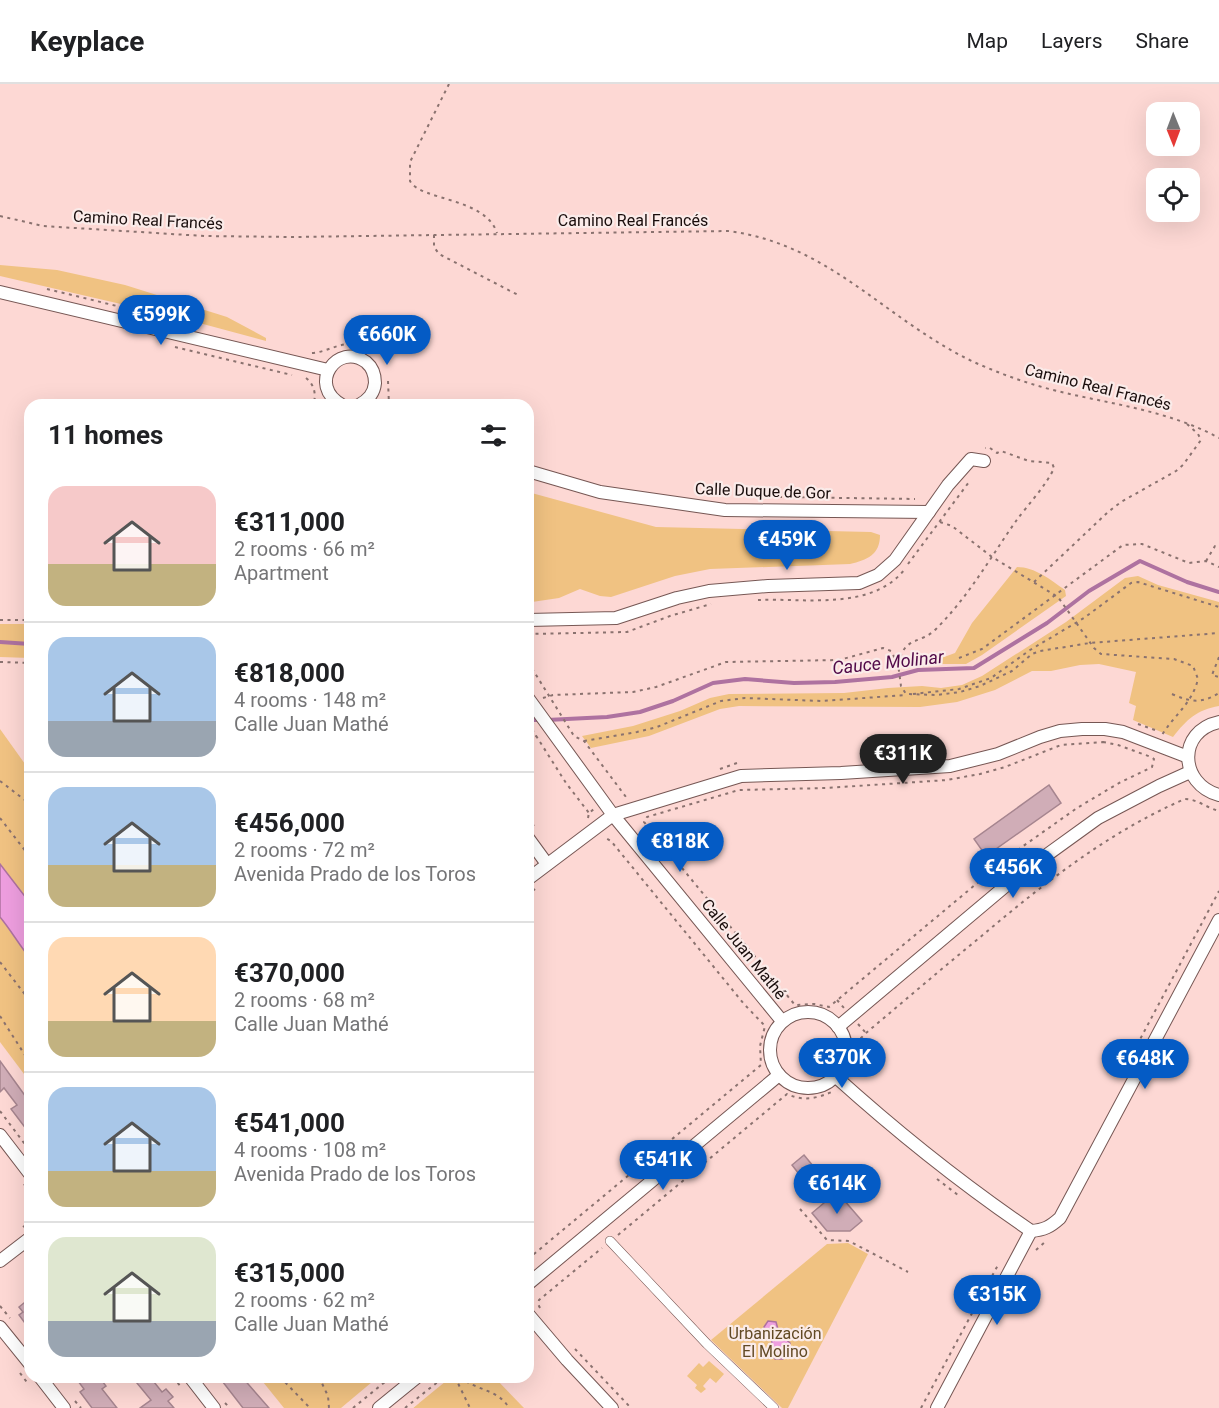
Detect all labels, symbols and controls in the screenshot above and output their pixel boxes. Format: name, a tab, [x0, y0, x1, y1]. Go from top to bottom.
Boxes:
text: Keyplace	[30, 25, 144, 58]
text: Map	[966, 29, 1008, 53]
text: Layers	[1041, 29, 1102, 53]
text: Share	[1135, 29, 1189, 53]
north arrow	[1146, 102, 1200, 156]
map controls	[1146, 102, 1200, 222]
button: locate	[1146, 168, 1200, 222]
street label: Camino Real Francés	[72, 207, 224, 233]
street label: Camino Real Francés	[558, 211, 708, 230]
pin: €599K	[119, 295, 203, 346]
text: €599K	[132, 302, 190, 326]
pin: €660K	[345, 315, 429, 366]
text: €660K	[358, 322, 416, 346]
street label: Camino Real Francés	[1023, 360, 1173, 414]
icon: filters	[477, 419, 510, 452]
text: 11 homes	[48, 420, 163, 450]
street label: Calle Duque de Gor	[695, 479, 832, 503]
text: €311,000	[234, 507, 345, 537]
icon: home	[96, 510, 168, 582]
pin: €459K	[745, 520, 829, 571]
text: €459K	[758, 527, 816, 551]
text: 2 rooms · 66 m²	[234, 537, 375, 561]
text: Apartment	[234, 561, 329, 585]
water label: Cauce Molinar	[831, 646, 946, 678]
text: €818,000	[234, 658, 345, 688]
icon: home	[96, 661, 168, 733]
text: 4 rooms · 148 m²	[234, 688, 386, 712]
text: Calle Juan Mathé	[234, 712, 389, 736]
pin: €311K	[861, 734, 945, 785]
text: €311K	[874, 741, 932, 765]
text: €456,000	[234, 808, 345, 838]
icon: home	[96, 811, 168, 883]
pin: €818K	[638, 822, 722, 873]
text: €818K	[651, 829, 709, 853]
text: 2 rooms · 72 m²	[234, 838, 375, 862]
pin: €456K	[971, 848, 1055, 899]
text: €456K	[984, 855, 1042, 879]
text: Avenida Prado de los Toros	[234, 862, 476, 886]
street label: Calle Juan Mathé	[698, 895, 790, 1003]
text: €370,000	[234, 958, 345, 988]
icon: home	[96, 961, 168, 1033]
text: 2 rooms · 68 m²	[234, 988, 375, 1012]
text: Calle Juan Mathé	[234, 1012, 389, 1036]
pin: €370K	[800, 1038, 884, 1089]
pin: €648K	[1103, 1039, 1187, 1090]
text: €370K	[813, 1045, 871, 1069]
text: €648K	[1116, 1046, 1174, 1070]
text: €541,000	[234, 1108, 345, 1138]
icon: home	[96, 1111, 168, 1183]
text: 4 rooms · 108 m²	[234, 1138, 386, 1162]
pin: €541K	[621, 1140, 705, 1191]
text: €541K	[634, 1147, 692, 1171]
text: Avenida Prado de los Toros	[234, 1162, 476, 1186]
pin: €614K	[795, 1164, 879, 1215]
text: €614K	[808, 1171, 866, 1195]
text: €315,000	[234, 1258, 345, 1288]
icon: home	[96, 1261, 168, 1333]
pin: €315K	[955, 1275, 1039, 1326]
text: €315K	[968, 1282, 1026, 1306]
text: 2 rooms · 62 m²	[234, 1288, 375, 1312]
text: Calle Juan Mathé	[234, 1312, 389, 1336]
park label: Urbanización El Molino	[728, 1324, 822, 1361]

